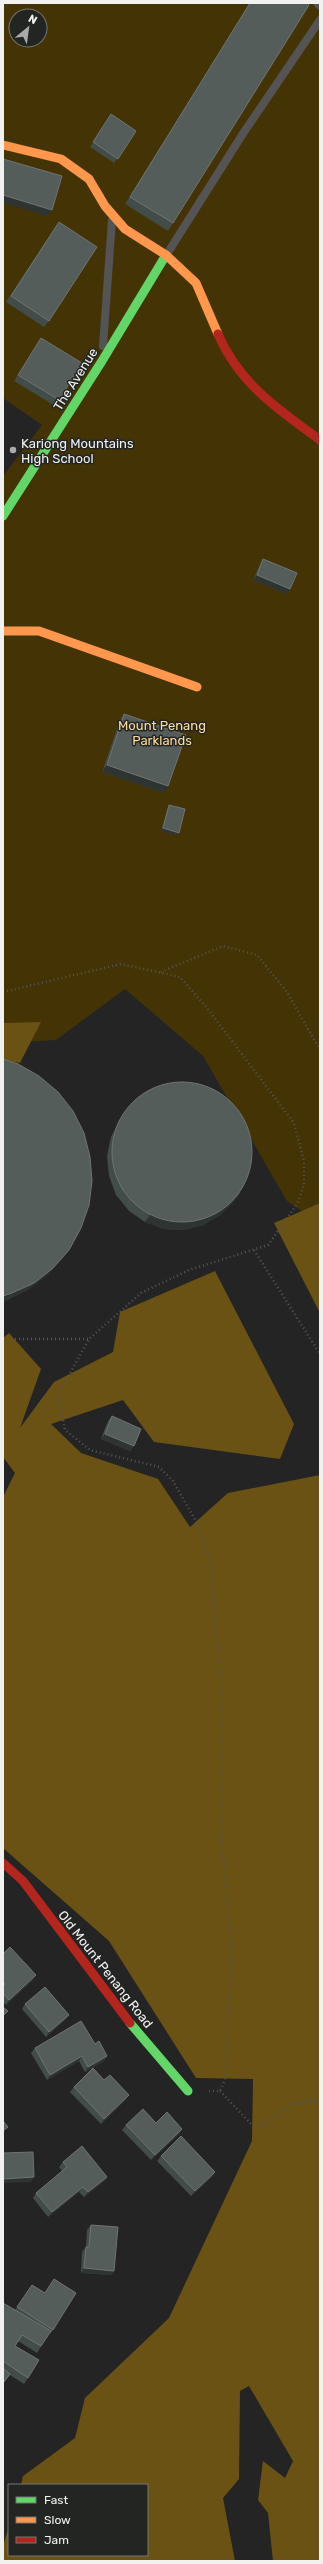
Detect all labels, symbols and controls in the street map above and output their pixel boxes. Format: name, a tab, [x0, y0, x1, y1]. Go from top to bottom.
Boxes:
north arrow	[8, 8, 48, 48]
text: N	[26, 12, 39, 27]
street label: The Avenue	[50, 345, 101, 413]
place label: Kariong Mountains High School	[21, 436, 134, 467]
marker: Kariong Mountains High School	[8, 445, 18, 455]
park label: Mount Penang Parklands	[118, 718, 206, 748]
street label: Old Mount Penang Road	[54, 1908, 156, 2032]
legend	[8, 2484, 148, 2556]
text: Fast	[44, 2493, 68, 2507]
text: Slow	[44, 2513, 71, 2527]
text: Jam	[44, 2533, 69, 2547]

